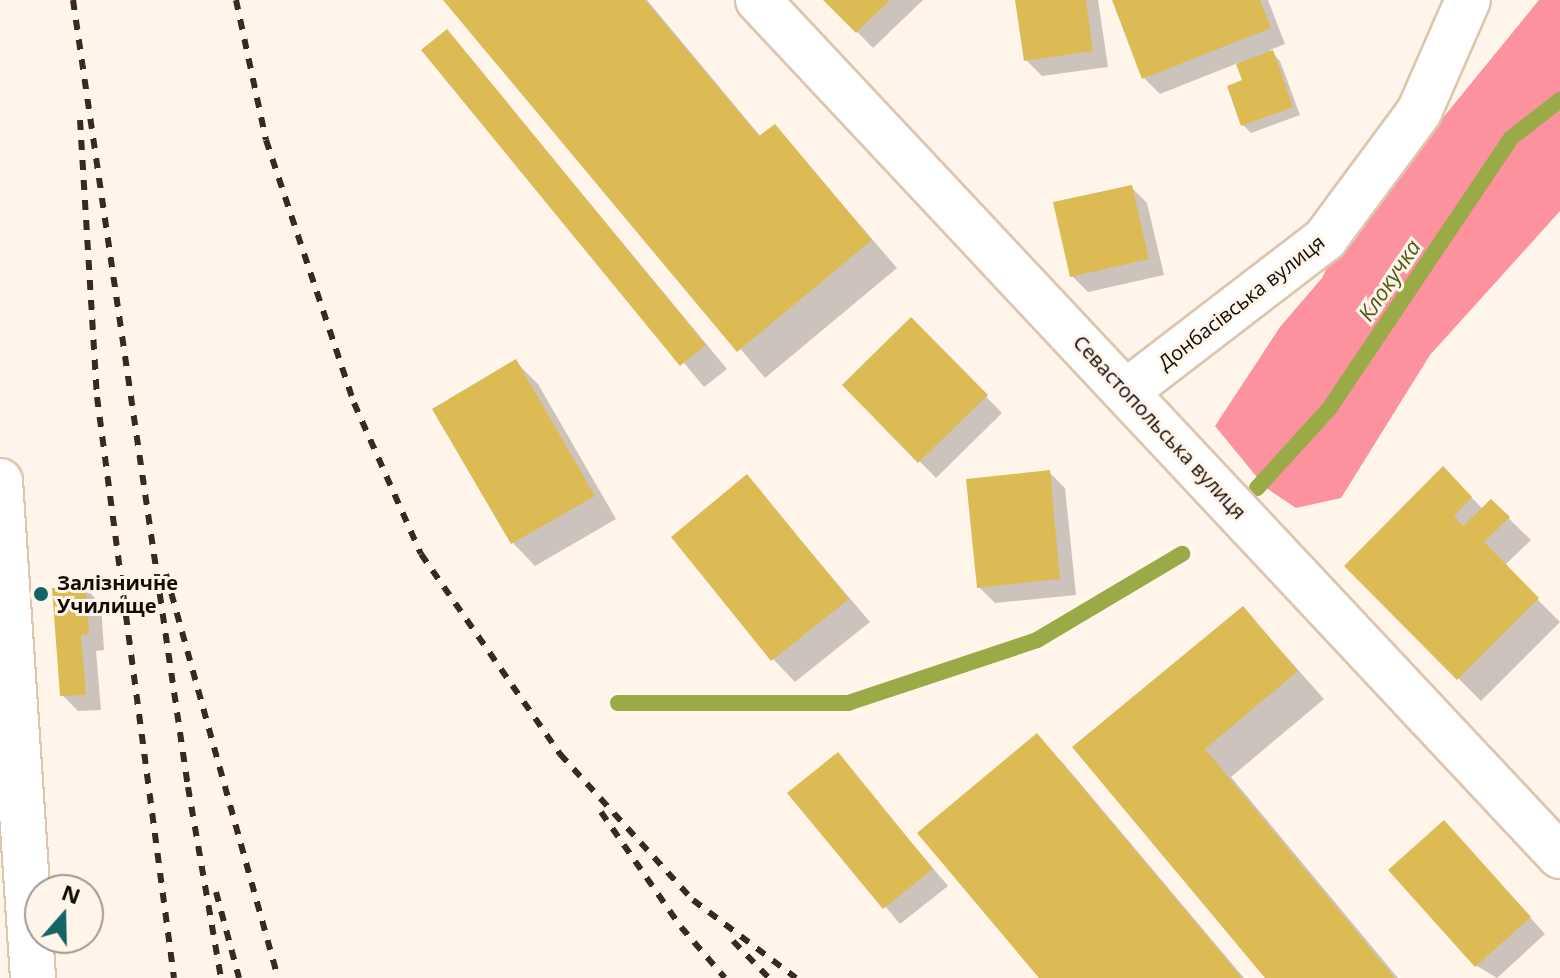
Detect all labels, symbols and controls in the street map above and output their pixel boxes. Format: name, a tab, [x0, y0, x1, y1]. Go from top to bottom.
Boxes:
street label: Донбасівська вулиця	[1153, 230, 1329, 374]
water label: Клокучка	[1352, 234, 1426, 326]
street label: Севастопольська вулиця	[1069, 330, 1251, 524]
place label: Залізничне Училище	[57, 570, 178, 617]
marker: Залізничне Училище	[32, 585, 50, 603]
north arrow	[24, 874, 104, 954]
text: N	[58, 876, 85, 910]

